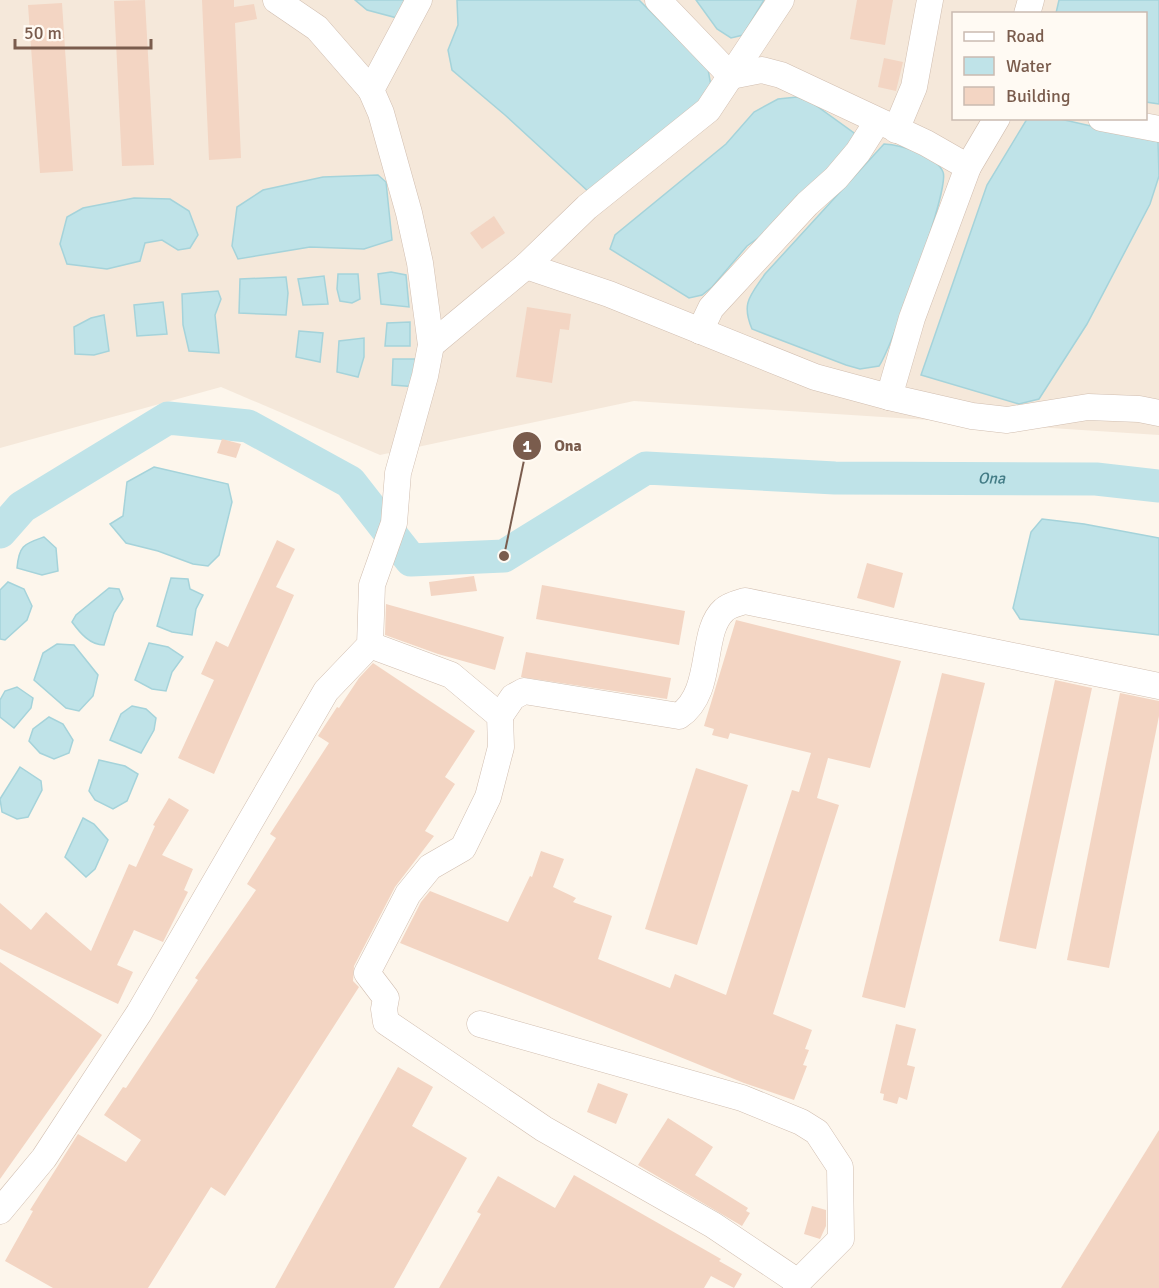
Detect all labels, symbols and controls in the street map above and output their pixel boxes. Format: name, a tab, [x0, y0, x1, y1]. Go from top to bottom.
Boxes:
scale bar	[15, 12, 152, 50]
legend	[952, 12, 1147, 120]
text: 50 m	[24, 22, 62, 44]
text: Road	[1006, 25, 1045, 47]
text: Water	[1006, 55, 1052, 77]
text: Building	[1006, 85, 1070, 107]
callout: Ona	[512, 429, 594, 463]
text: 1	[522, 435, 532, 457]
text: Ona	[554, 436, 582, 456]
water label: Ona	[978, 469, 1006, 489]

